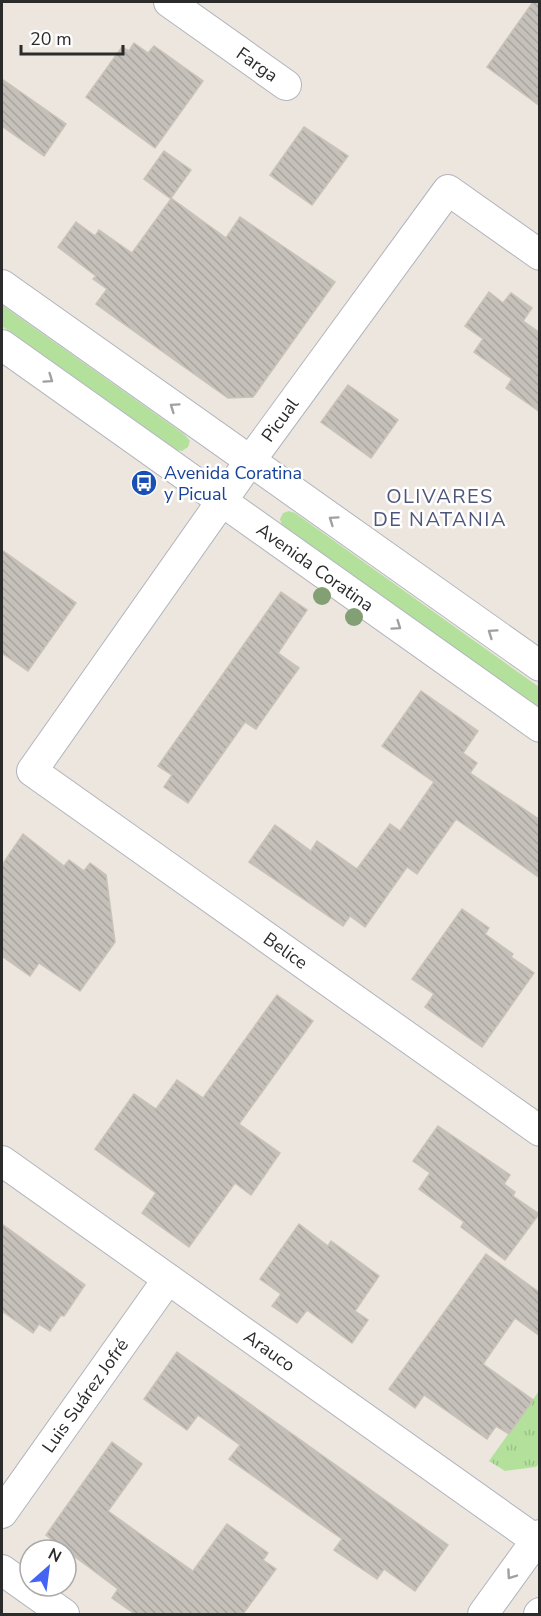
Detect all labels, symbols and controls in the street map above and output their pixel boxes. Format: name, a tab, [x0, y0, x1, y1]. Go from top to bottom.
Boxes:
scale bar	[21, 18, 123, 56]
text: 20 m	[30, 27, 72, 51]
street label: Farga	[232, 42, 283, 87]
one-way arrow	[43, 372, 54, 383]
street label: Picual	[256, 393, 304, 447]
one-way arrow	[169, 403, 180, 414]
place label: Avenida Coratina y Picual	[164, 461, 302, 506]
bus stop icon: Avenida Coratina y Picual	[129, 468, 159, 498]
district label: OLIVARES DE NATANIA	[373, 483, 507, 533]
one-way arrow	[328, 516, 339, 527]
street label: Avenida Coratina	[252, 518, 378, 617]
one-way arrow	[390, 619, 401, 630]
one-way arrow	[487, 629, 498, 640]
street label: Belice	[259, 927, 312, 975]
street label: Arauco	[239, 1325, 300, 1377]
street label: Luis Suárez Jofré	[37, 1334, 134, 1457]
north arrow	[18, 1538, 78, 1598]
text: N	[44, 1543, 65, 1568]
one-way arrow	[507, 1568, 518, 1579]

